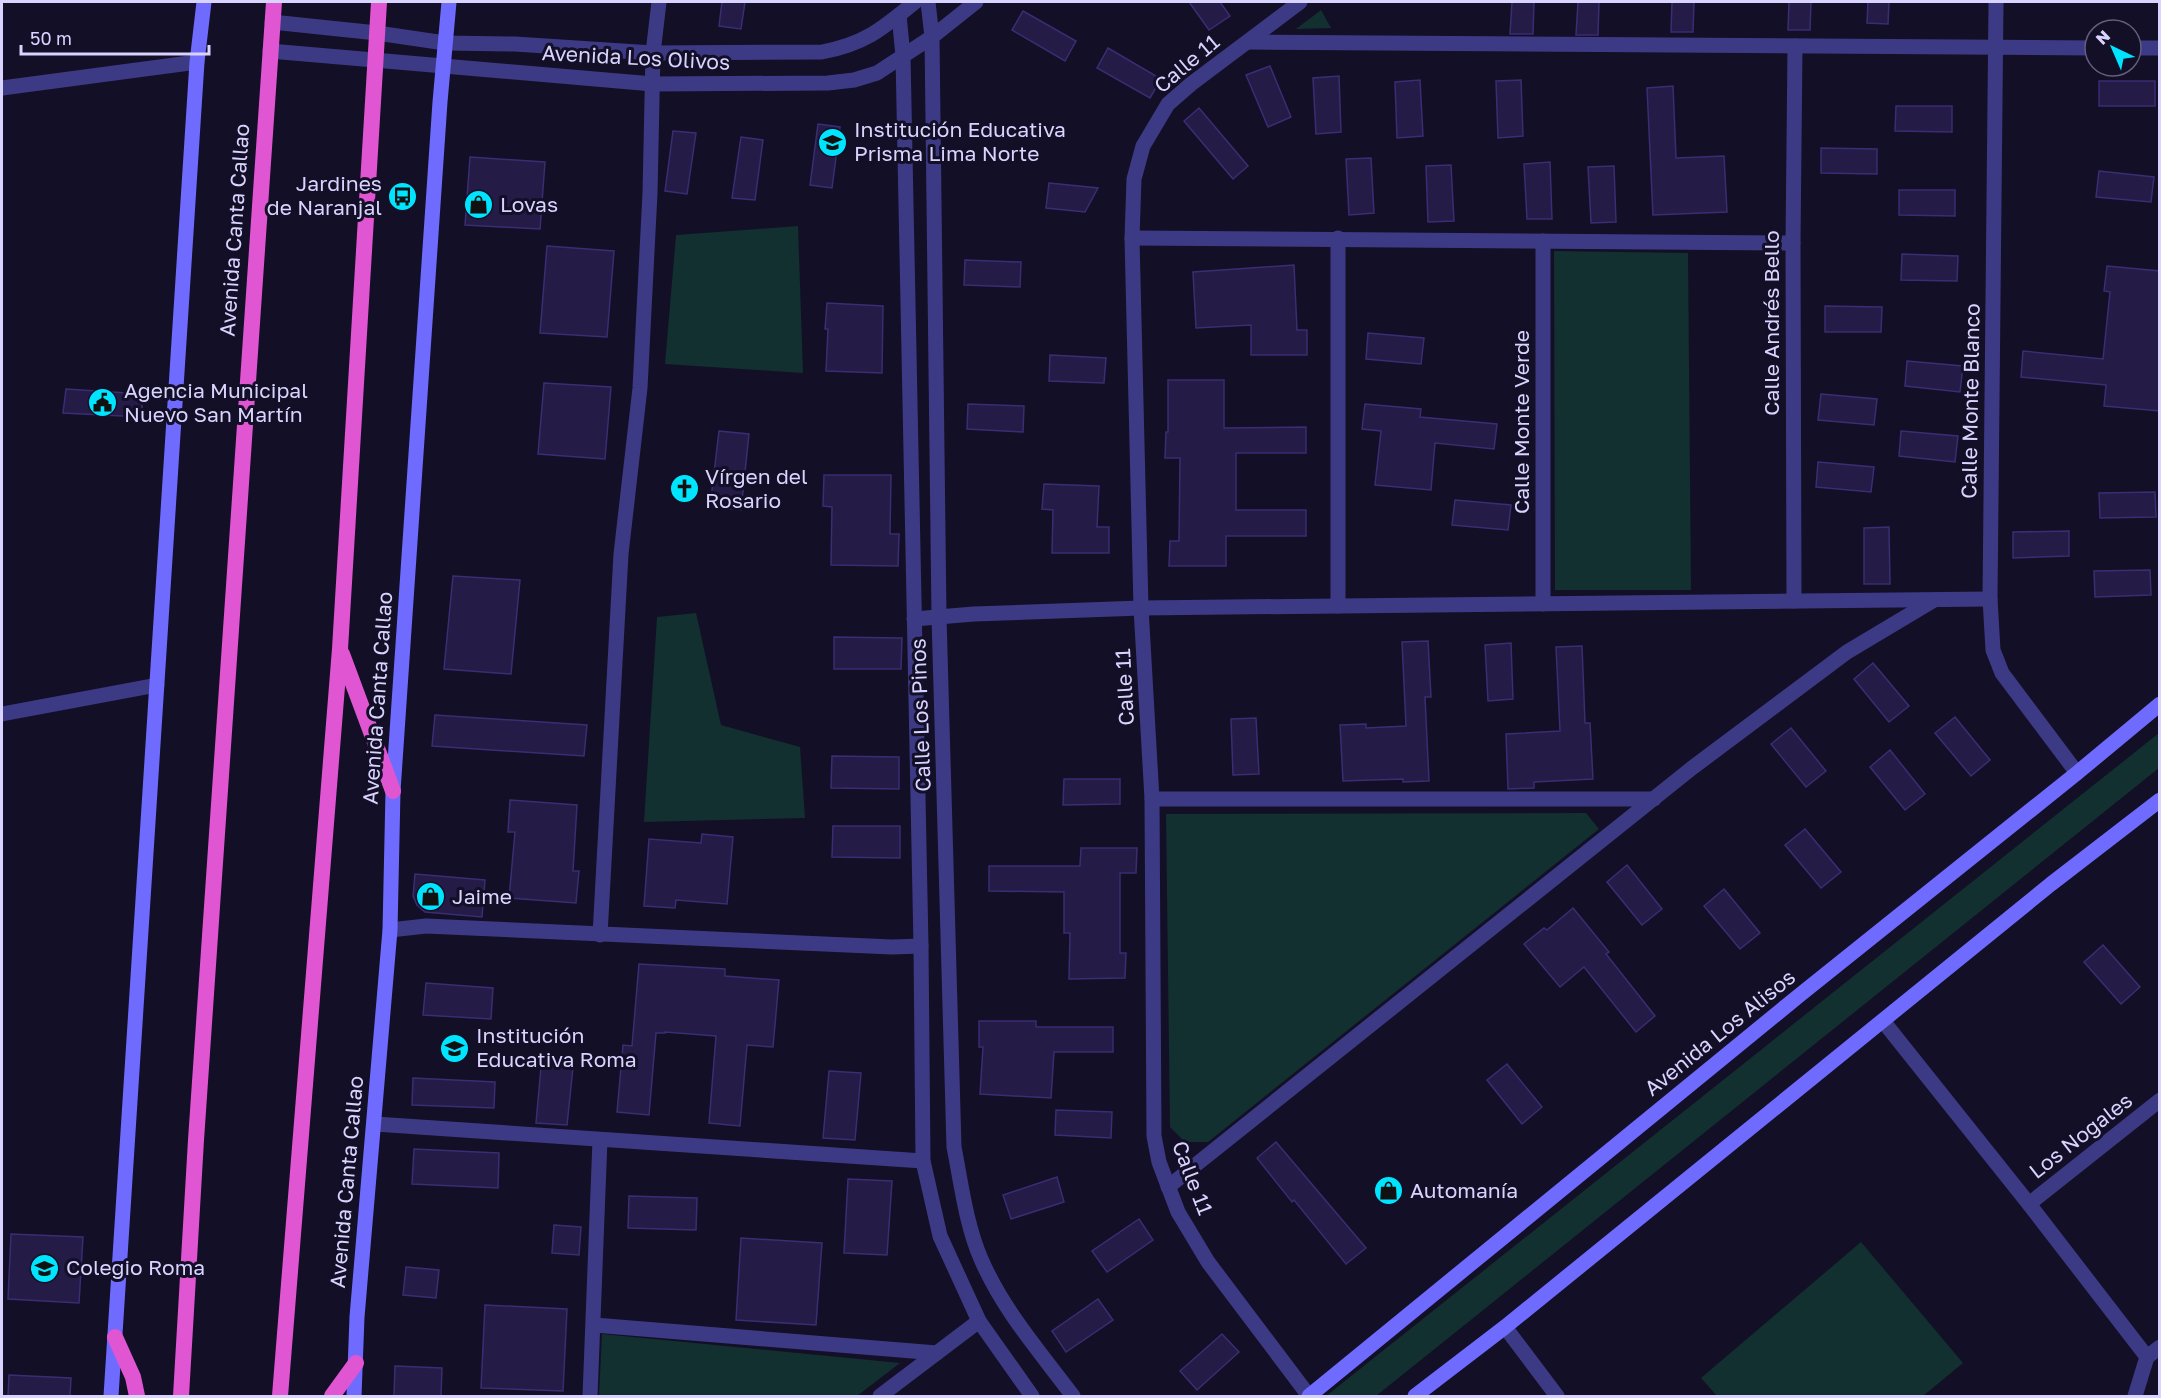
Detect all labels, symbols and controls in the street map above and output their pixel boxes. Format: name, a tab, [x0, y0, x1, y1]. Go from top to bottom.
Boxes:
scale bar	[21, 18, 208, 56]
north arrow	[2083, 18, 2143, 78]
text: N	[2091, 26, 2114, 49]
text: 50 m	[30, 27, 72, 49]
street label: Calle 11	[1148, 28, 1224, 98]
street label: Avenida Los Olivos	[541, 39, 731, 75]
place label: Institución Educativa Prisma Lima Norte	[854, 116, 1066, 166]
street label: Avenida Canta Callao	[214, 123, 254, 337]
school or university icon: Institución Educativa Prisma Lima Norte	[817, 126, 849, 158]
place label: Jardines de Naranjal	[267, 170, 382, 220]
bus stop icon: Jardines de Naranjal	[387, 180, 419, 212]
shop icon: Lovas	[463, 189, 495, 221]
place label: Lovas	[500, 191, 558, 217]
street label: Calle Andrés Bello	[1758, 230, 1784, 416]
street label: Calle Monte Blanco	[1955, 303, 1985, 499]
street label: Calle Monte Verde	[1508, 330, 1534, 514]
place label: Agencia Municipal Nuevo San Martín	[124, 377, 308, 427]
public building icon: Agencia Municipal Nuevo San Martín	[87, 387, 119, 419]
place label: Vírgen del Rosario	[705, 463, 808, 513]
church icon: Vírgen del Rosario	[668, 473, 700, 505]
street label: Avenida Canta Callao	[357, 591, 397, 805]
street label: Calle Los Pinos	[904, 638, 936, 792]
street label: Calle 11	[1109, 648, 1139, 726]
shop icon: Jaime	[415, 881, 447, 913]
place label: Jaime	[452, 883, 512, 909]
street label: Avenida Los Alisos	[1639, 963, 1800, 1101]
place label: Institución Educativa Roma	[476, 1022, 637, 1072]
school or university icon: Institución Educativa Roma	[439, 1032, 471, 1064]
street label: Avenida Canta Callao	[324, 1075, 368, 1289]
street label: Los Nogales	[2024, 1087, 2137, 1184]
street label: Calle 11	[1167, 1137, 1219, 1218]
shop icon: Automanía	[1373, 1175, 1405, 1207]
place label: Automanía	[1410, 1177, 1518, 1203]
school or university icon: Colegio Roma	[29, 1252, 61, 1284]
place label: Colegio Roma	[66, 1254, 205, 1280]

